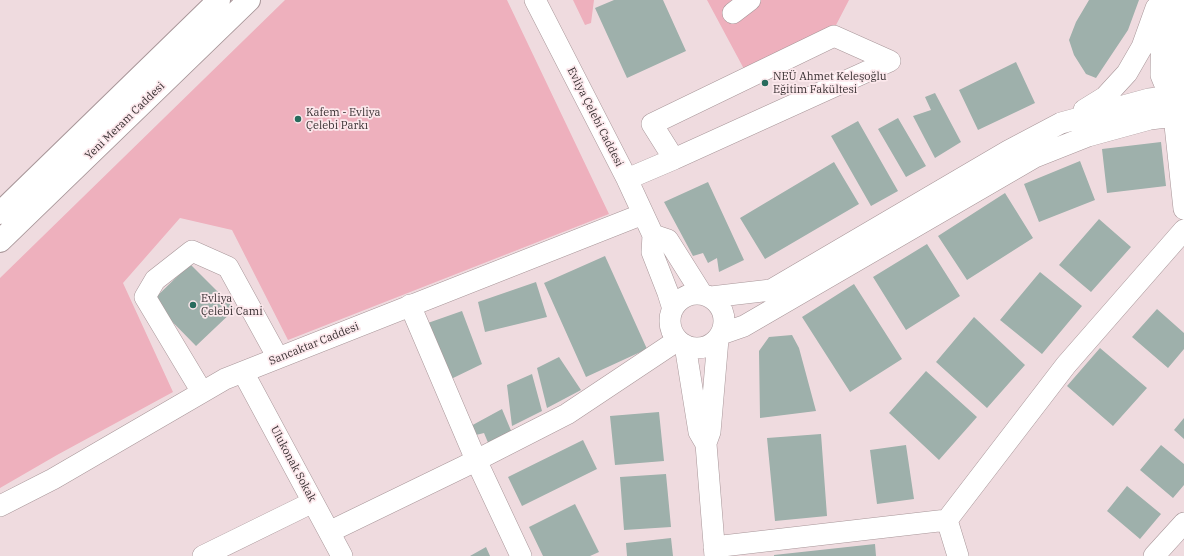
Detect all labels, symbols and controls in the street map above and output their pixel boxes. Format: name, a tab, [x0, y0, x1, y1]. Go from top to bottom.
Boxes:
street label: Evliya Çelebi Caddesi	[564, 65, 626, 169]
place label: NEÜ Ahmet Keleşoğlu Eğitim Fakültesi	[773, 70, 887, 96]
marker: NEÜ Ahmet Keleşoğlu Eğitim Fakültesi	[760, 78, 770, 88]
street label: Yeni Meram Caddesi	[82, 80, 168, 162]
place label: Kafem - Evliya Çelebi Parkı	[306, 106, 380, 132]
marker: Kafem - Evliya Çelebi Parkı	[293, 114, 303, 124]
place label: Evliya Çelebi Cami	[201, 292, 263, 318]
marker: Evliya Çelebi Cami	[188, 300, 198, 310]
street label: Sancaktar Caddesi	[267, 320, 361, 368]
street label: Ulukonak Sokak	[267, 424, 319, 504]

